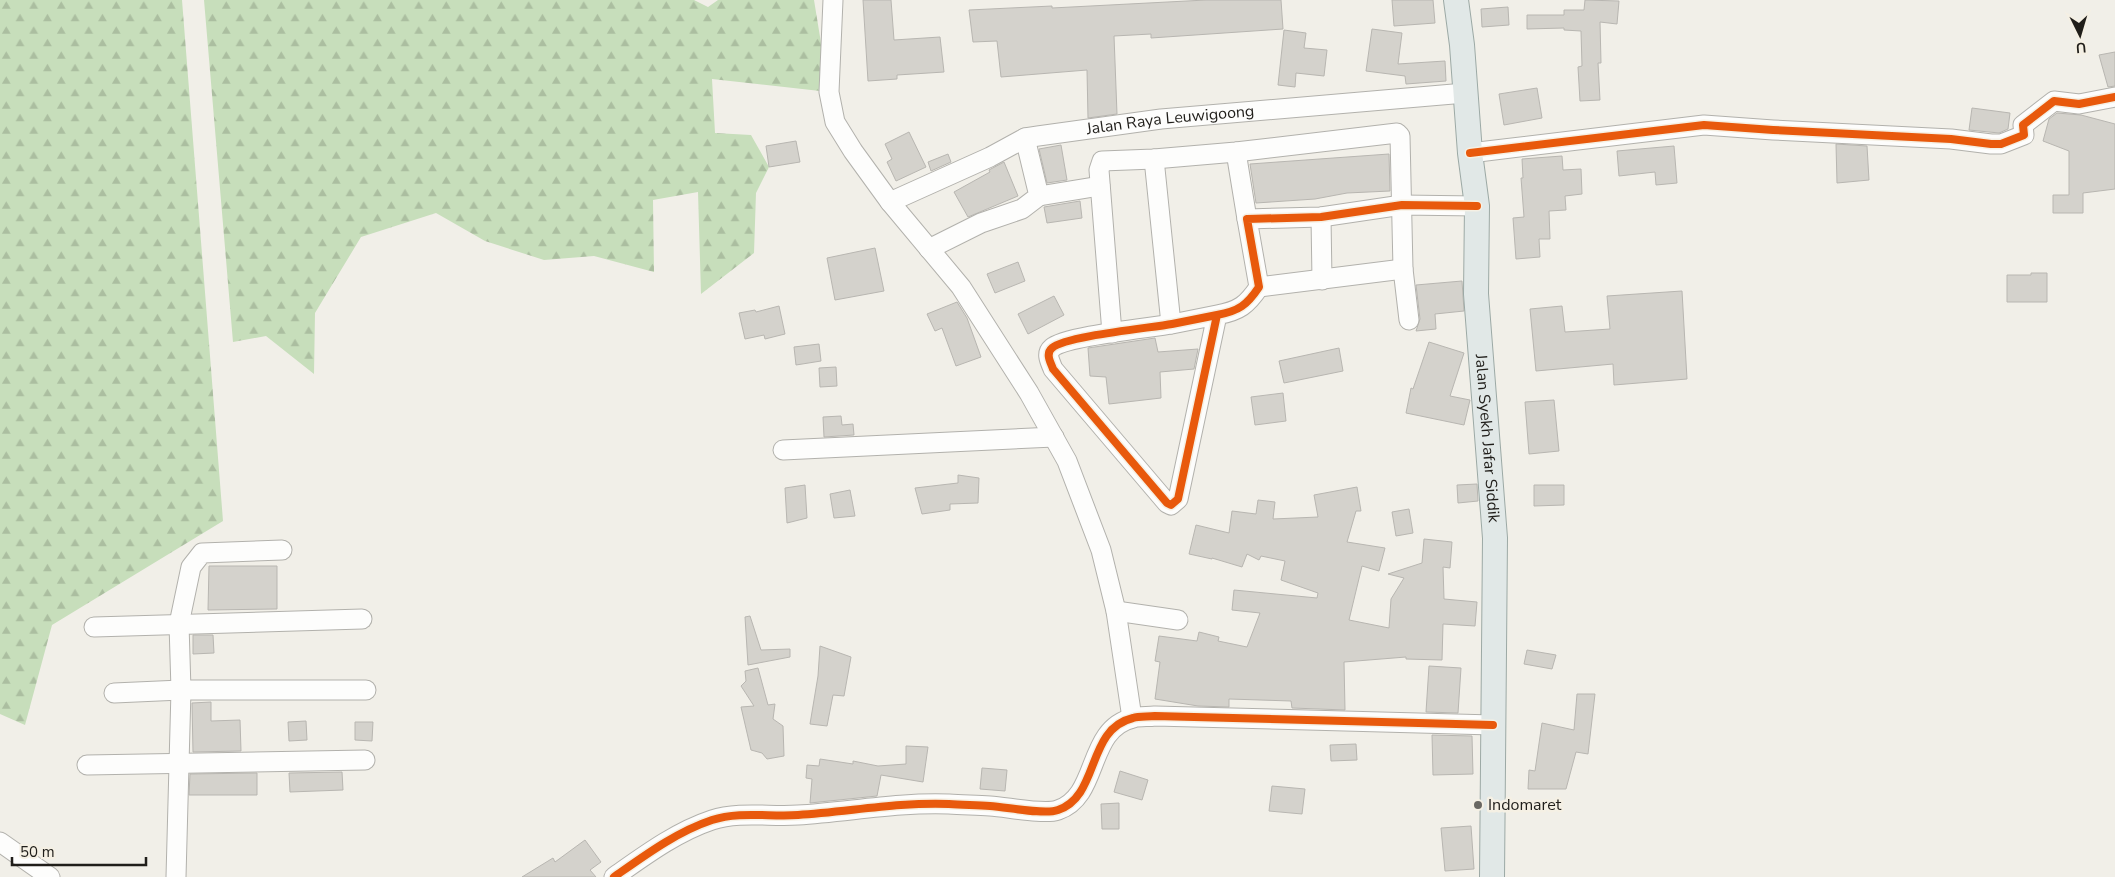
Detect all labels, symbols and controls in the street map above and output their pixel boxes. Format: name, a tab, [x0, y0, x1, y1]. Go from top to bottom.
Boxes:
north arrow	[2055, 10, 2105, 60]
text: U	[2075, 38, 2087, 57]
street label: Jalan Raya Leuwigoong	[1084, 100, 1255, 140]
street label: Jalan Syekh Jafar Siddik	[1470, 352, 1505, 524]
place label: Indomaret	[1488, 794, 1562, 816]
marker: Indomaret	[1472, 799, 1484, 811]
scale bar	[12, 834, 146, 866]
text: 50 m	[20, 842, 55, 862]

